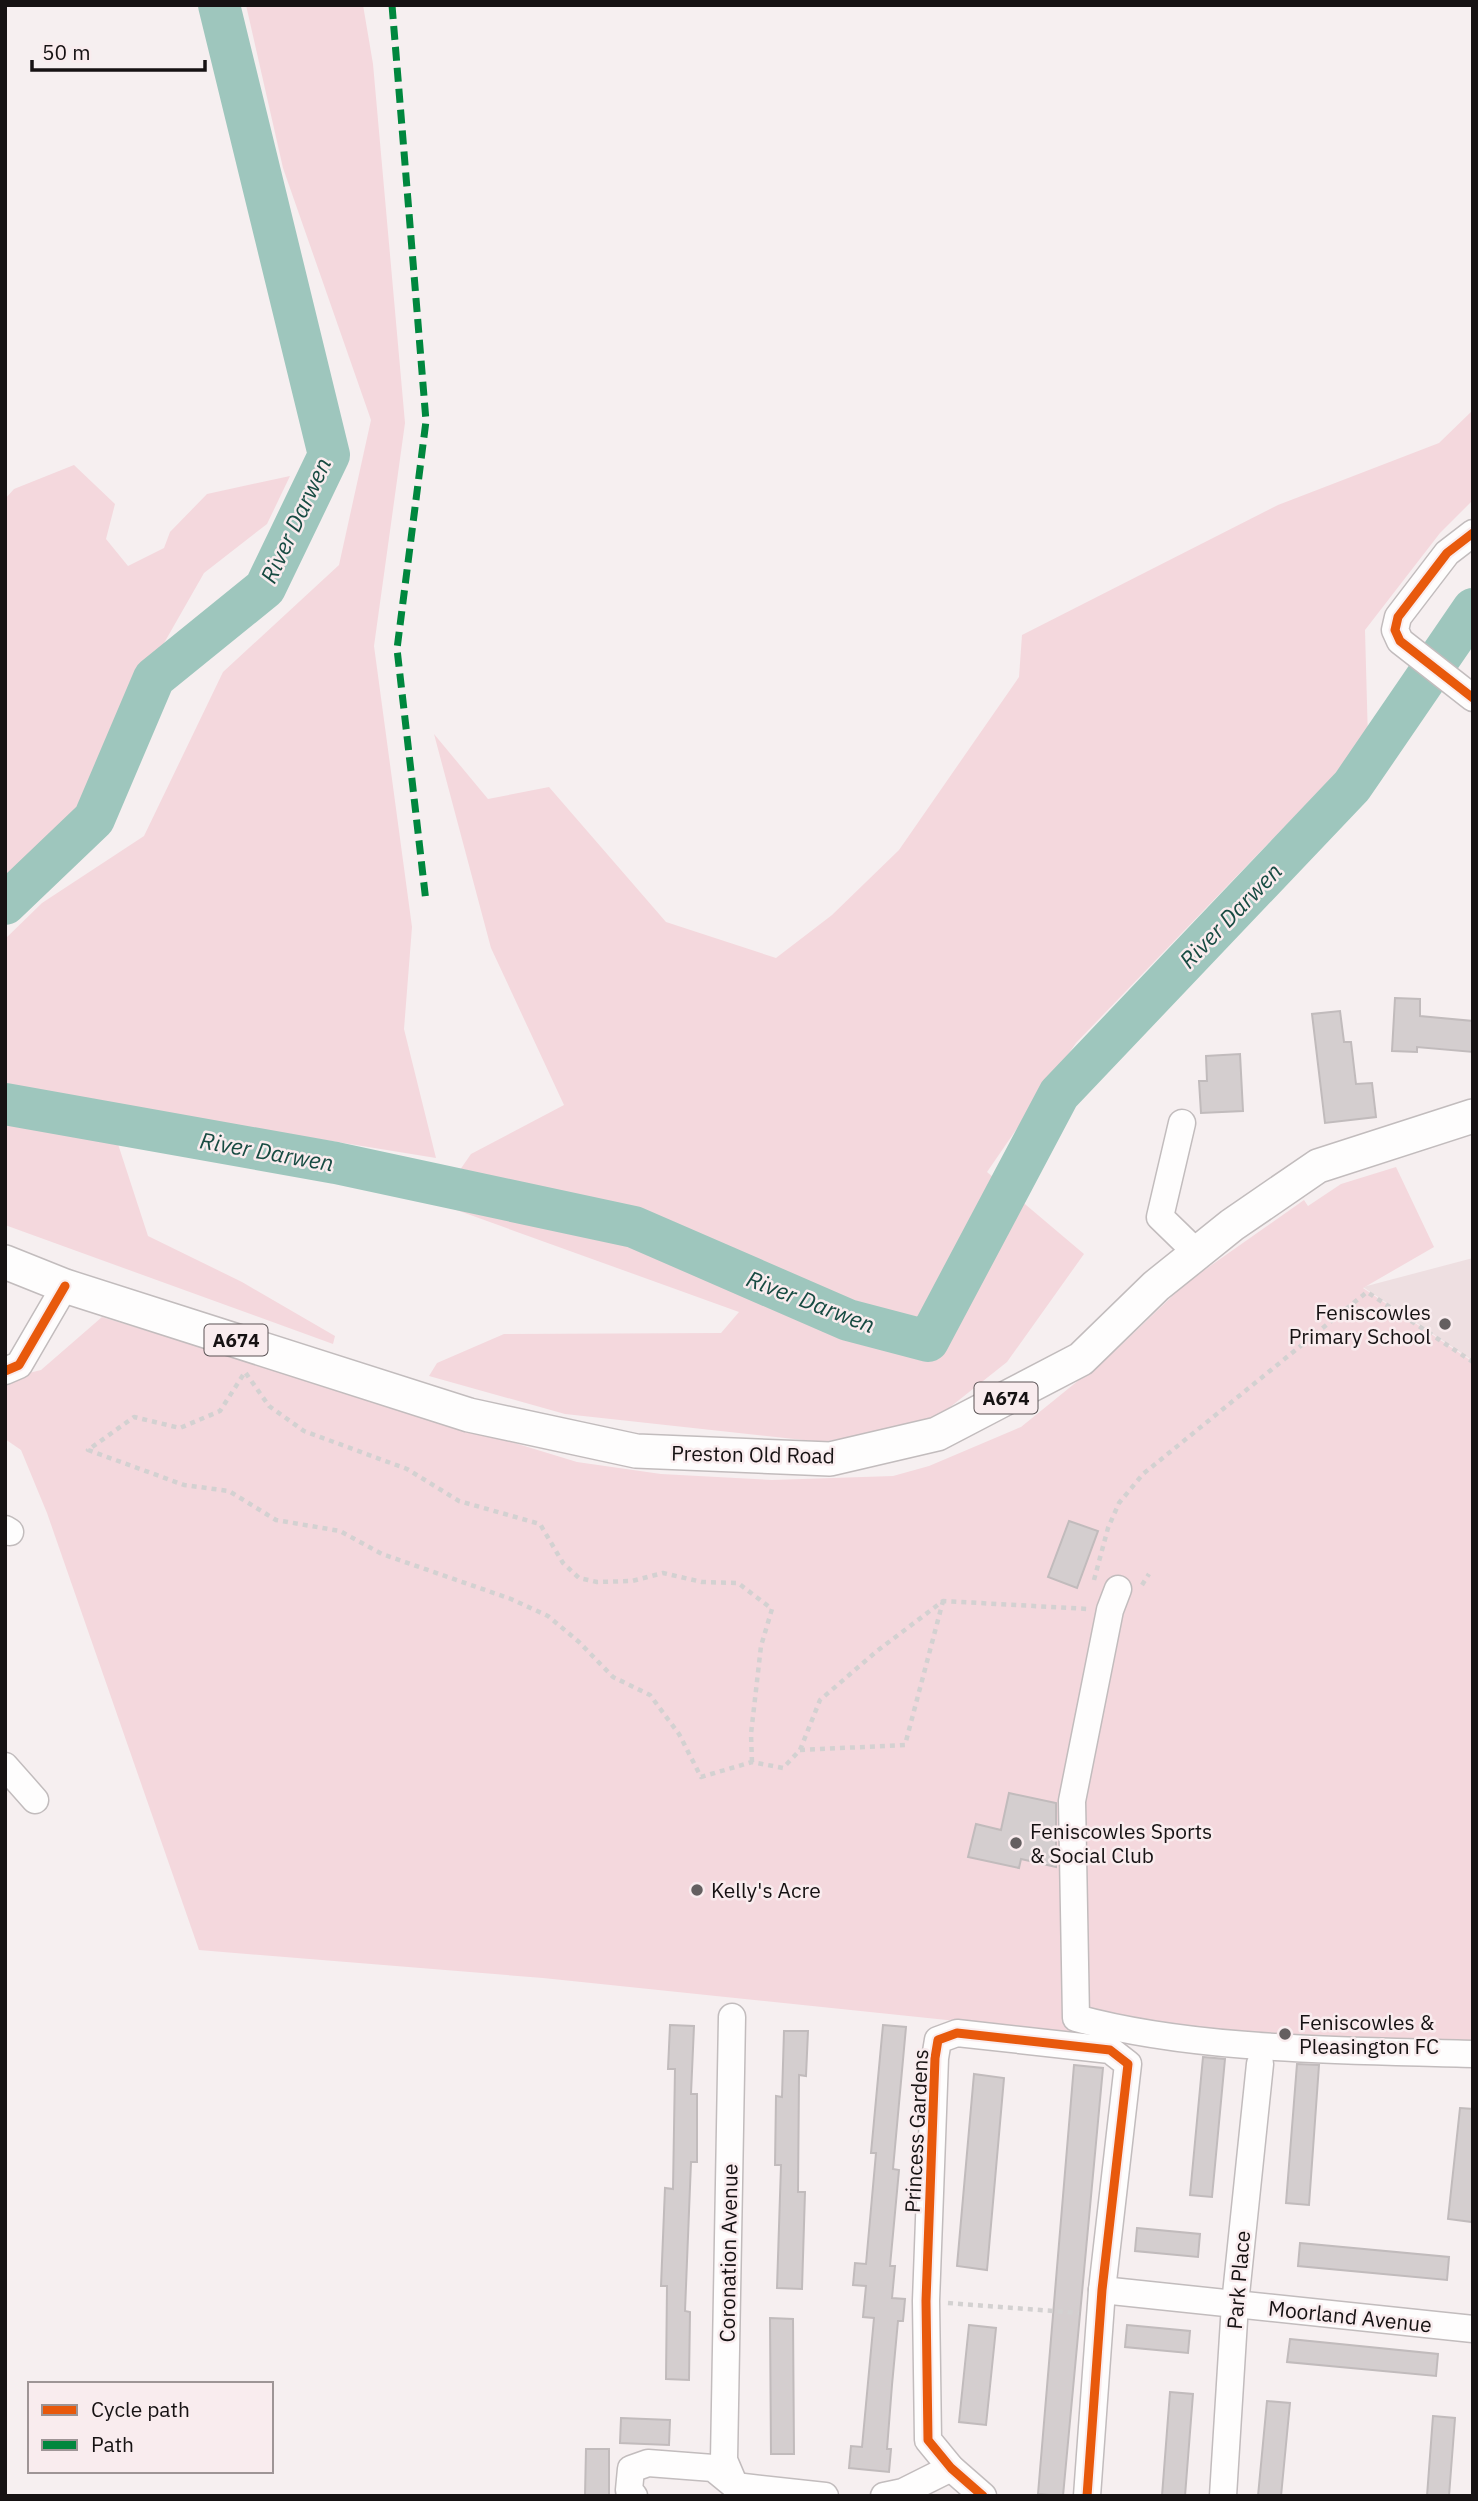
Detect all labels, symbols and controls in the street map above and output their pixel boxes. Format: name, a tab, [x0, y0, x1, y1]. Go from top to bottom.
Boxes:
scale bar	[32, 28, 205, 72]
text: 50 m	[42, 38, 91, 66]
water label: River Darwen	[253, 452, 337, 588]
water label: River Darwen	[1172, 856, 1288, 974]
water label: River Darwen	[198, 1124, 336, 1178]
water label: River Darwen	[742, 1263, 880, 1339]
place label: Feniscowles Primary School	[1289, 1298, 1431, 1350]
marker: Feniscowles Primary School	[1437, 1316, 1453, 1332]
road number: A674	[204, 1324, 268, 1356]
road number: A674	[974, 1382, 1038, 1414]
street label: Preston Old Road	[671, 1439, 835, 1469]
place label: Feniscowles Sports & Social Club	[1030, 1817, 1212, 1869]
marker: Feniscowles Sports & Social Club	[1008, 1835, 1024, 1851]
place label: Kelly's Acre	[711, 1876, 821, 1904]
marker: Kelly's Acre	[689, 1882, 705, 1898]
place label: Feniscowles & Pleasington FC	[1299, 2008, 1439, 2060]
marker: Feniscowles & Pleasington FC	[1277, 2026, 1293, 2042]
street label: Princess Gardens	[898, 2048, 934, 2214]
street label: Coronation Avenue	[712, 2163, 744, 2343]
street label: Park Place	[1220, 2229, 1256, 2331]
street label: Moorland Avenue	[1267, 2293, 1433, 2339]
legend	[28, 2382, 273, 2473]
text: Cycle path	[91, 2395, 190, 2423]
text: Path	[91, 2430, 134, 2458]

